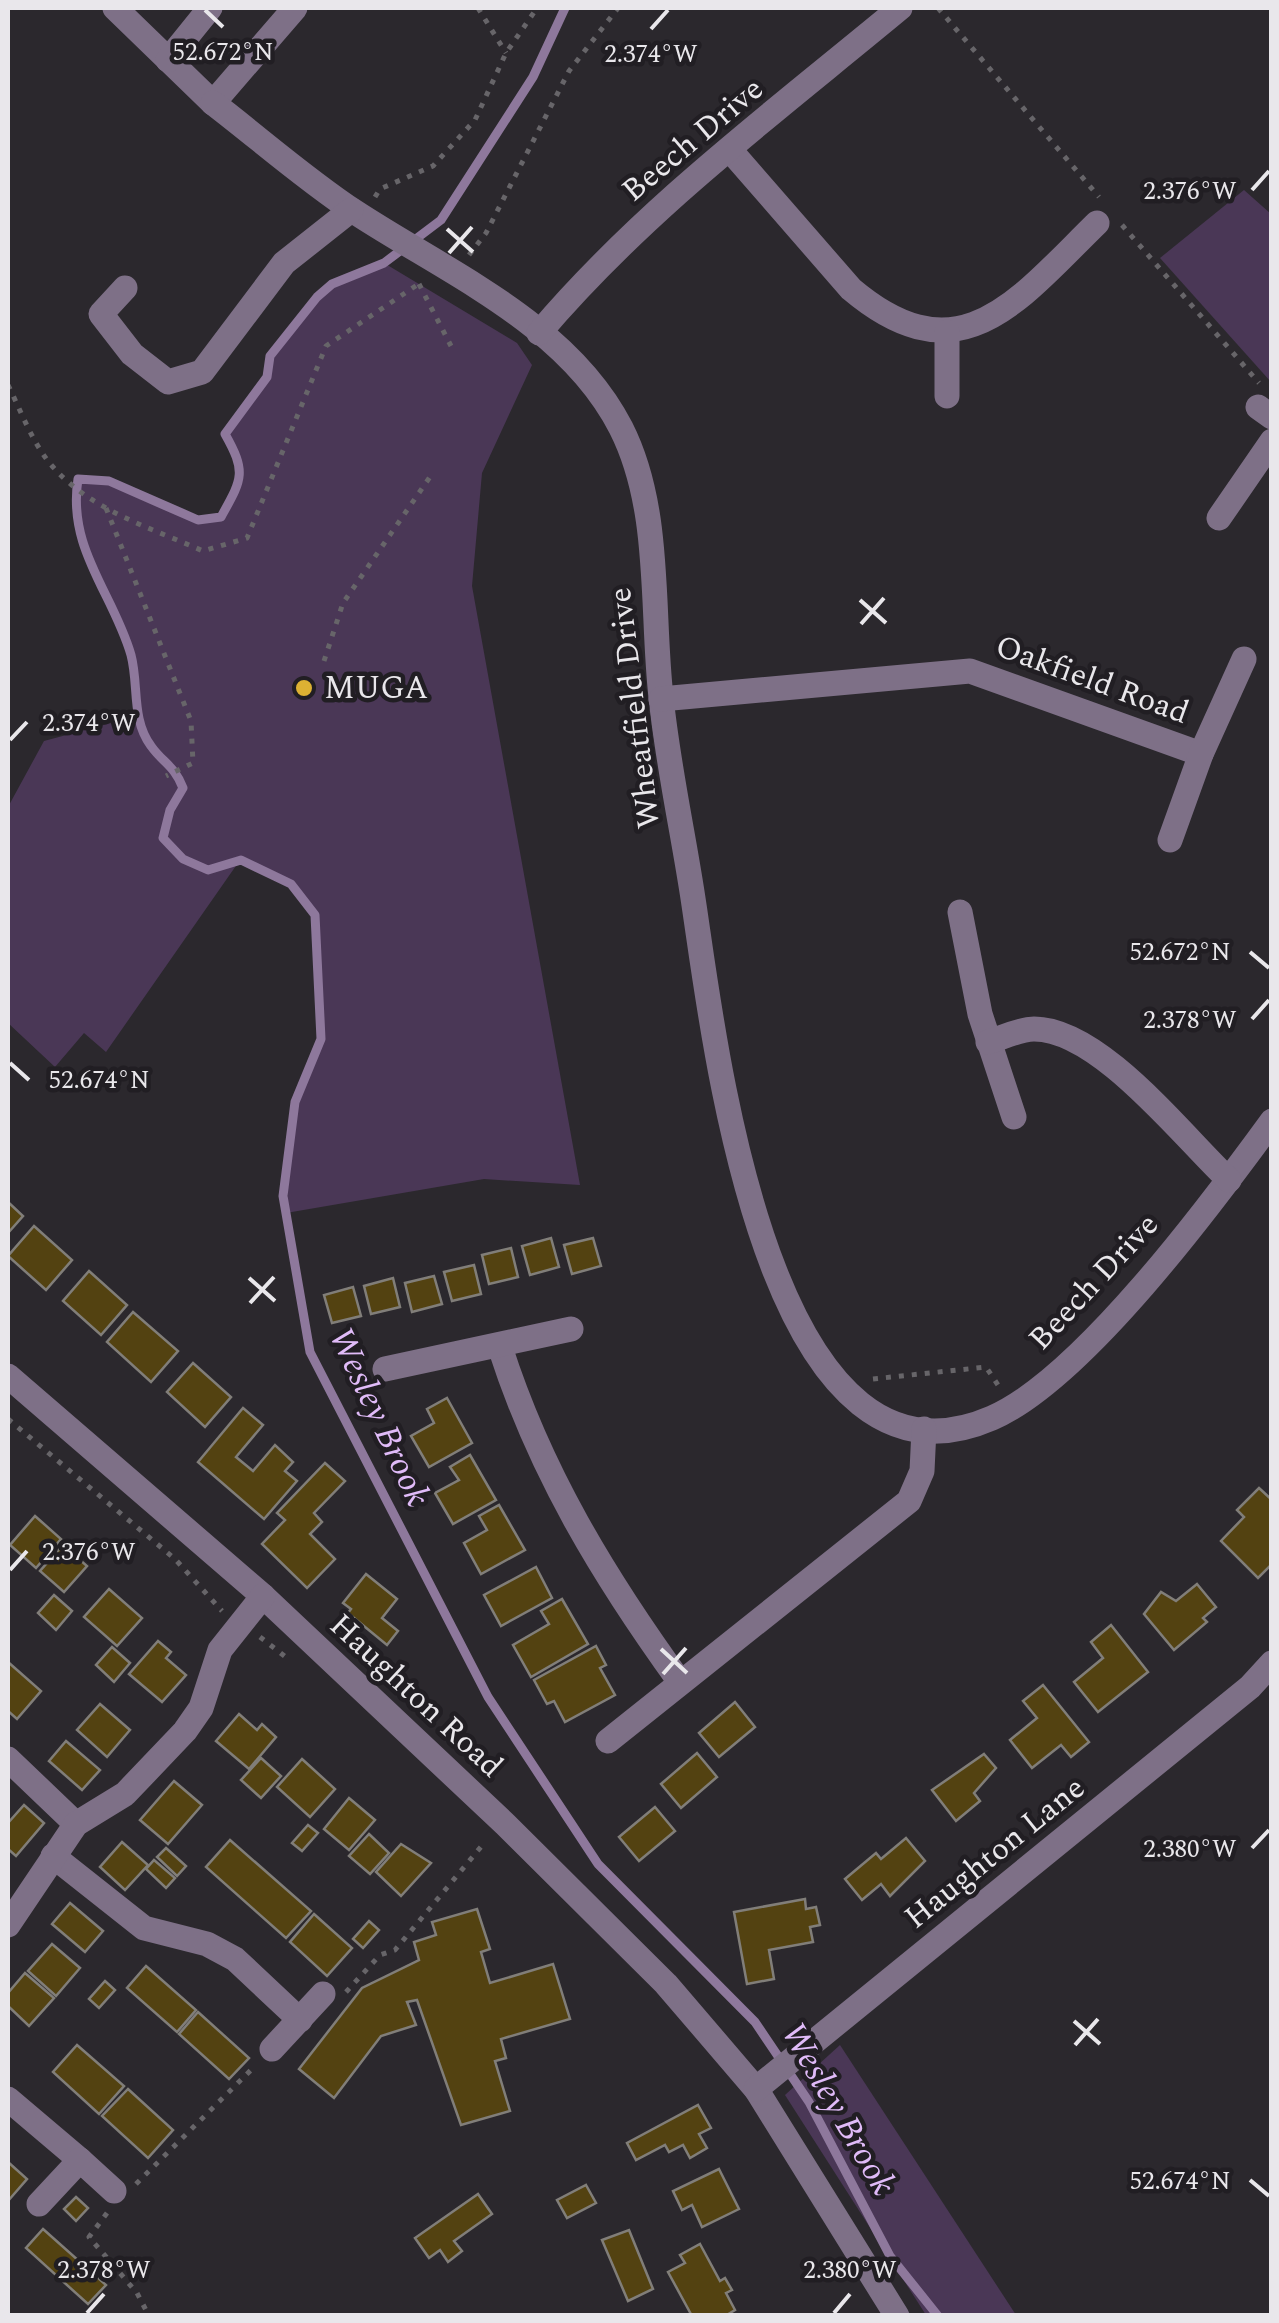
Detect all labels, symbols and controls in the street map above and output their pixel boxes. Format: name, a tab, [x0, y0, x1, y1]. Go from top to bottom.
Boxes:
text: 52.672°N	[172, 34, 274, 72]
text: 2.374°W	[604, 36, 698, 74]
street label: Beech Drive	[611, 66, 775, 214]
text: 2.376°W	[1143, 173, 1237, 211]
street label: Wheatfield Drive	[596, 585, 674, 831]
street label: Oakfield Road	[988, 622, 1196, 738]
place label: MUGA	[324, 664, 428, 713]
marker: MUGA	[293, 677, 315, 699]
text: 2.374°W	[42, 705, 136, 743]
text: 52.672°N	[1129, 934, 1231, 972]
text: 2.378°W	[1143, 1002, 1237, 1040]
text: 52.674°N	[48, 1062, 150, 1100]
street label: Beech Drive	[1017, 1202, 1171, 1362]
water label: Wesley Brook	[314, 1318, 444, 1516]
text: 2.376°W	[42, 1534, 136, 1572]
street label: Haughton Road	[318, 1602, 514, 1790]
street label: Haughton Lane	[894, 1765, 1096, 1941]
text: 2.380°W	[1143, 1831, 1237, 1869]
water label: Wesley Brook	[767, 2012, 909, 2206]
text: 52.674°N	[1129, 2163, 1231, 2201]
text: 2.378°W	[57, 2252, 151, 2290]
text: 2.380°W	[803, 2252, 897, 2290]

